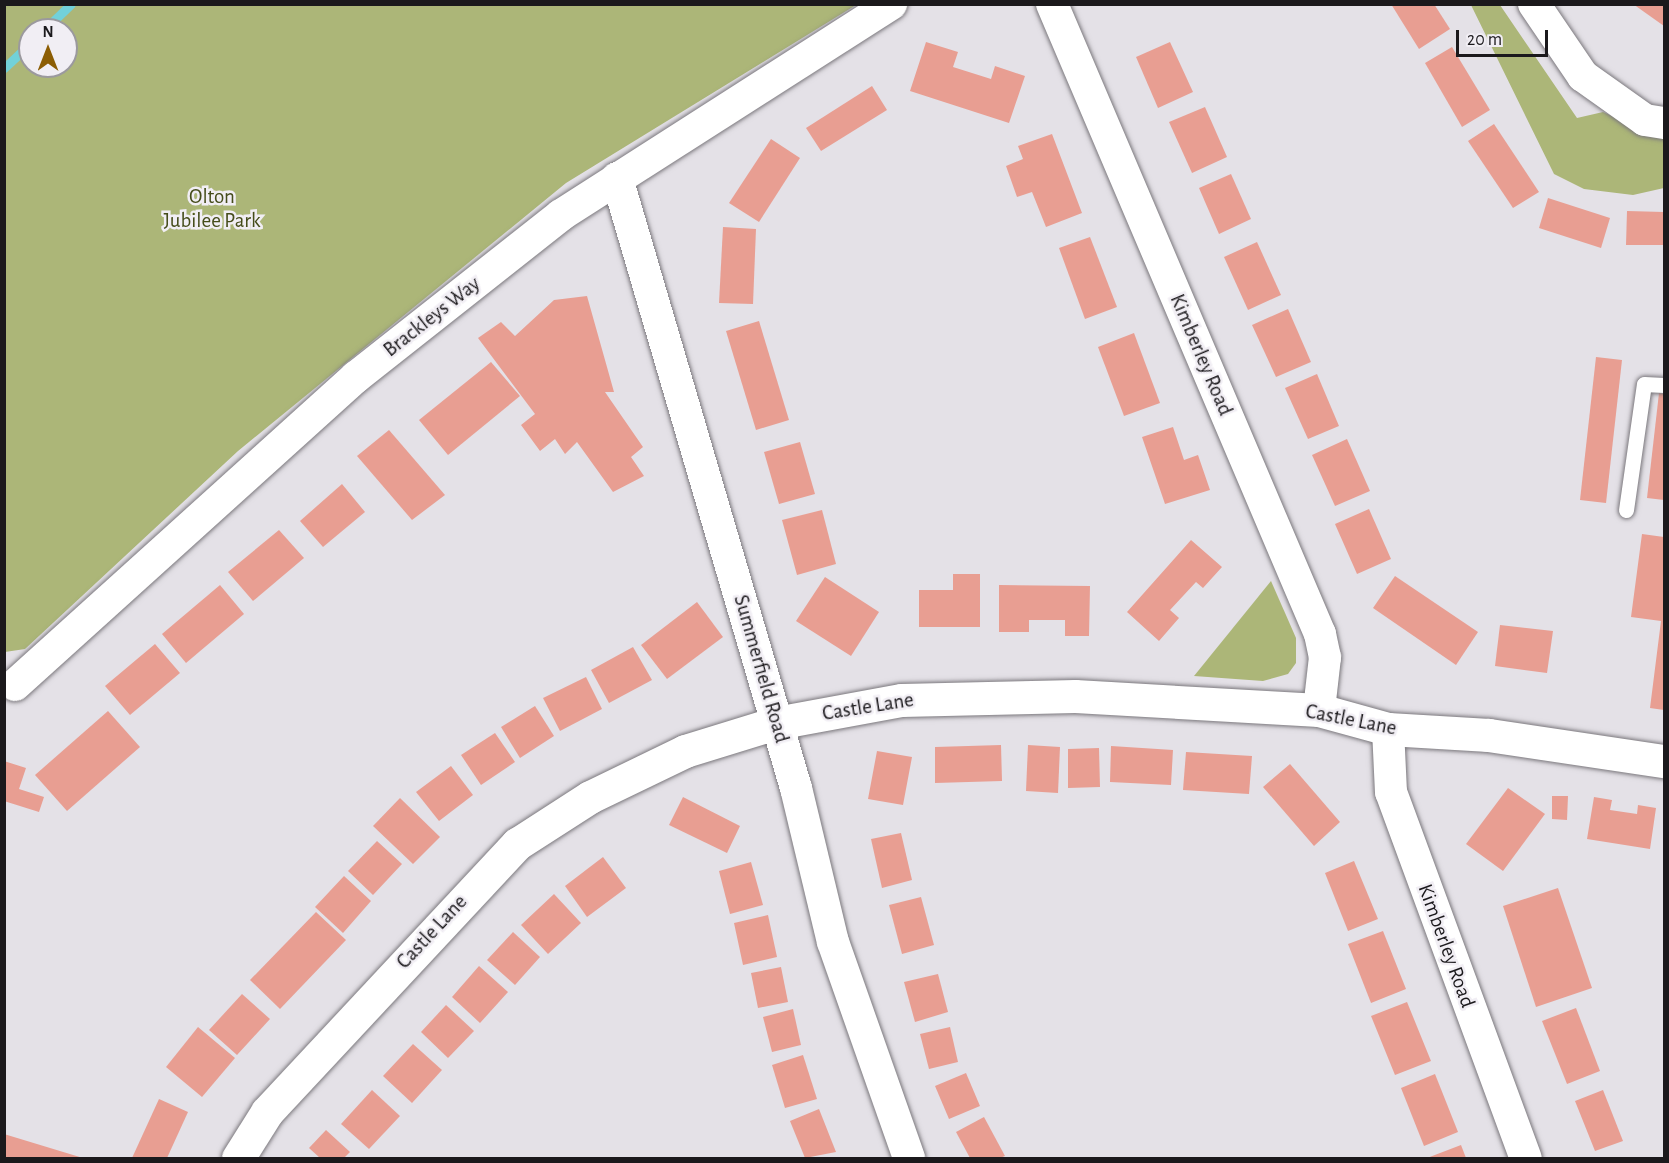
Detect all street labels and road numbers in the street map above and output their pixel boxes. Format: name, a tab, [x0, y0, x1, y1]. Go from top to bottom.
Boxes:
street label: Brackleys Way	[379, 271, 485, 363]
street label: Kimberley Road	[1164, 290, 1238, 420]
street label: Summerfield Road	[728, 592, 794, 746]
street label: Castle Lane	[821, 687, 915, 727]
street label: Castle Lane	[1303, 699, 1399, 741]
street label: Kimberley Road	[1412, 881, 1480, 1011]
street label: Castle Lane	[391, 890, 473, 974]

